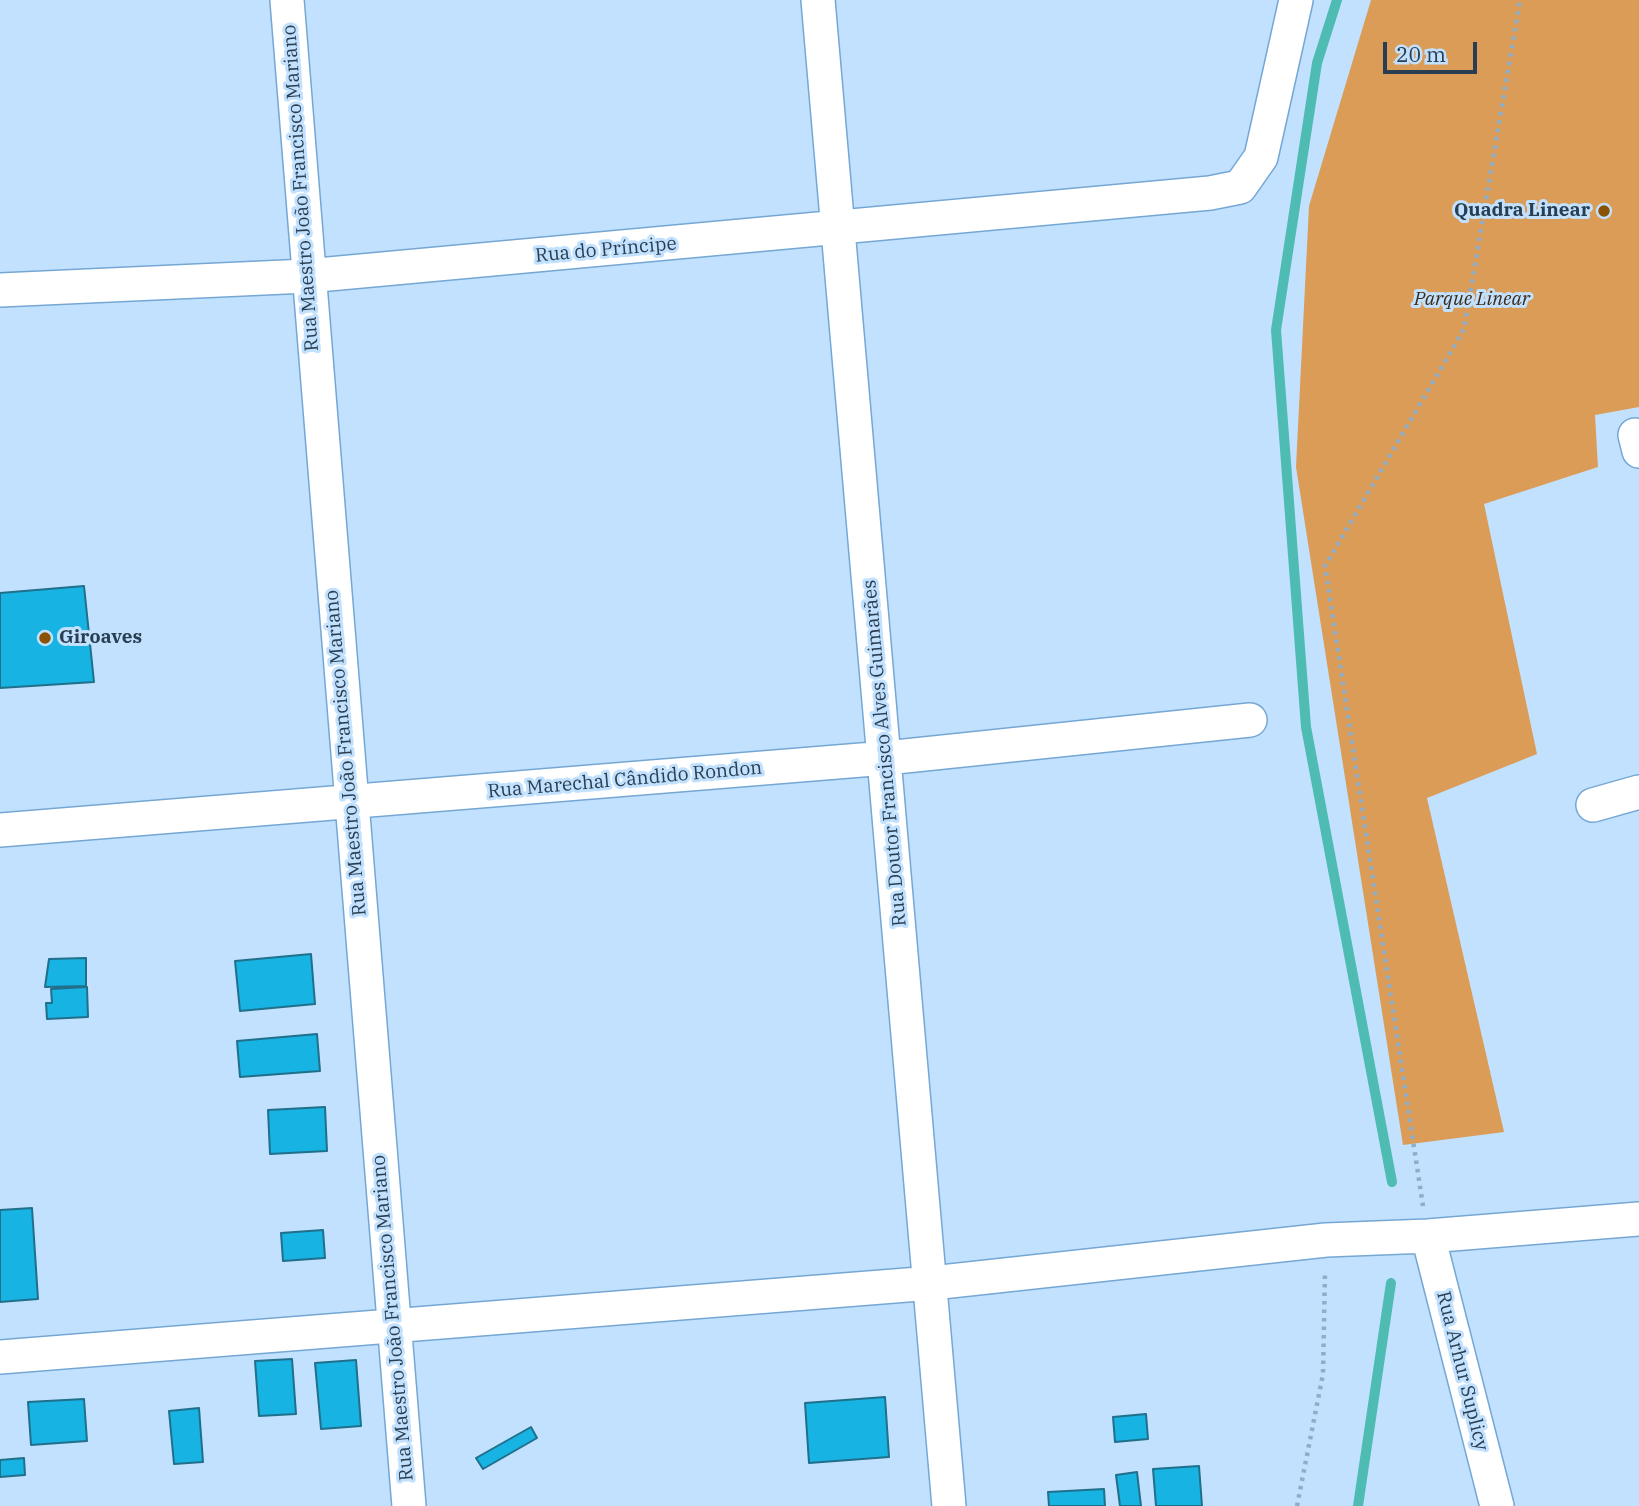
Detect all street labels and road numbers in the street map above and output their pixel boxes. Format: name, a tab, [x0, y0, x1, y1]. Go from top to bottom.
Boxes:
street label: Rua Maestro João Francisco Mariano	[278, 24, 324, 352]
street label: Rua do Príncipe	[534, 232, 678, 268]
street label: Rua Doutor Francisco Alves Guimarães	[858, 579, 912, 927]
street label: Rua Maestro João Francisco Mariano	[320, 589, 372, 917]
street label: Rua Marechal Cândido Rondon	[487, 757, 763, 803]
street label: Rua Maestro João Francisco Mariano	[367, 1154, 419, 1482]
street label: Rua Arhur Suplicy	[1431, 1289, 1493, 1453]

